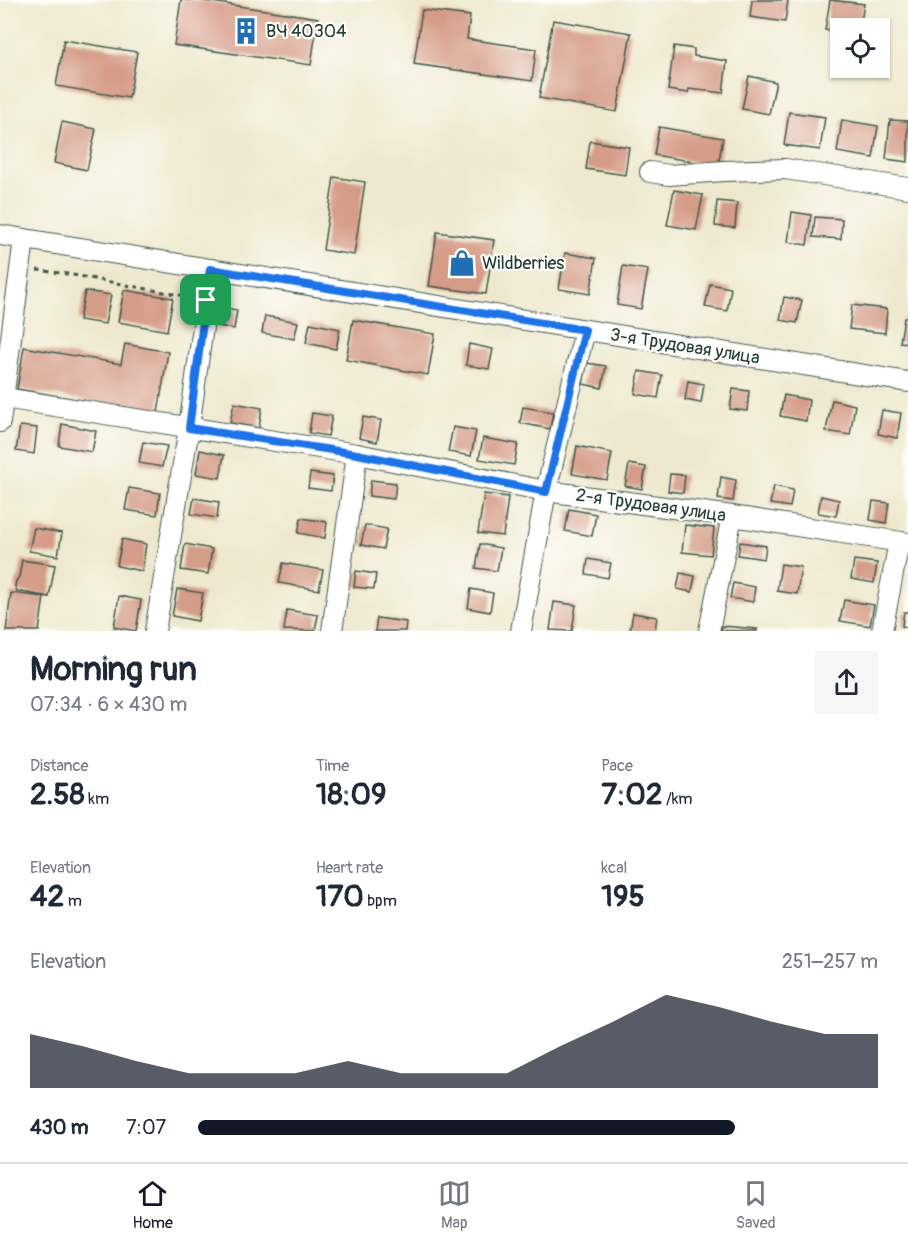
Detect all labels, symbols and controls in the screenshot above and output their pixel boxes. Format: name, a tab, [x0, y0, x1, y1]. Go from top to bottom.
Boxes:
building icon: ВЧ 40304	[231, 16, 261, 46]
map controls	[830, 18, 890, 78]
button: locate	[830, 18, 890, 78]
place label: ВЧ 40304	[266, 20, 347, 43]
shop icon: Wildberries	[447, 248, 477, 278]
place label: Wildberries	[482, 252, 564, 275]
pin	[180, 274, 231, 325]
icon: arrive	[189, 283, 222, 316]
street label: 3-я Трудовая улица	[608, 323, 761, 370]
street label: 2-я Трудовая улица	[574, 484, 727, 527]
text: Morning run	[30, 649, 197, 690]
button: share	[815, 651, 878, 714]
text: 07:34 · 6 × 430 m	[30, 692, 187, 717]
text: Distance	[30, 756, 89, 776]
text: Time	[316, 756, 349, 776]
text: Pace	[601, 756, 633, 776]
text: 2.58	[30, 776, 85, 813]
text: 18:09	[316, 776, 386, 813]
text: 7:02	[601, 776, 662, 813]
text: km	[85, 789, 109, 809]
text: /km	[662, 789, 693, 809]
text: Elevation	[30, 858, 91, 878]
text: Heart rate	[316, 858, 383, 878]
text: kcal	[601, 858, 627, 878]
text: 42	[30, 878, 64, 915]
text: 170	[316, 878, 364, 915]
text: 195	[601, 878, 645, 915]
text: m	[64, 891, 82, 911]
text: bpm	[364, 891, 397, 911]
text: Elevation	[30, 949, 106, 974]
text: 251–257 m	[782, 949, 878, 974]
text: 430 m	[30, 1115, 89, 1140]
text: 7:07	[126, 1115, 166, 1140]
tab: Home	[132, 1177, 173, 1233]
tab: Map	[438, 1177, 471, 1233]
tab: Saved	[736, 1177, 776, 1233]

